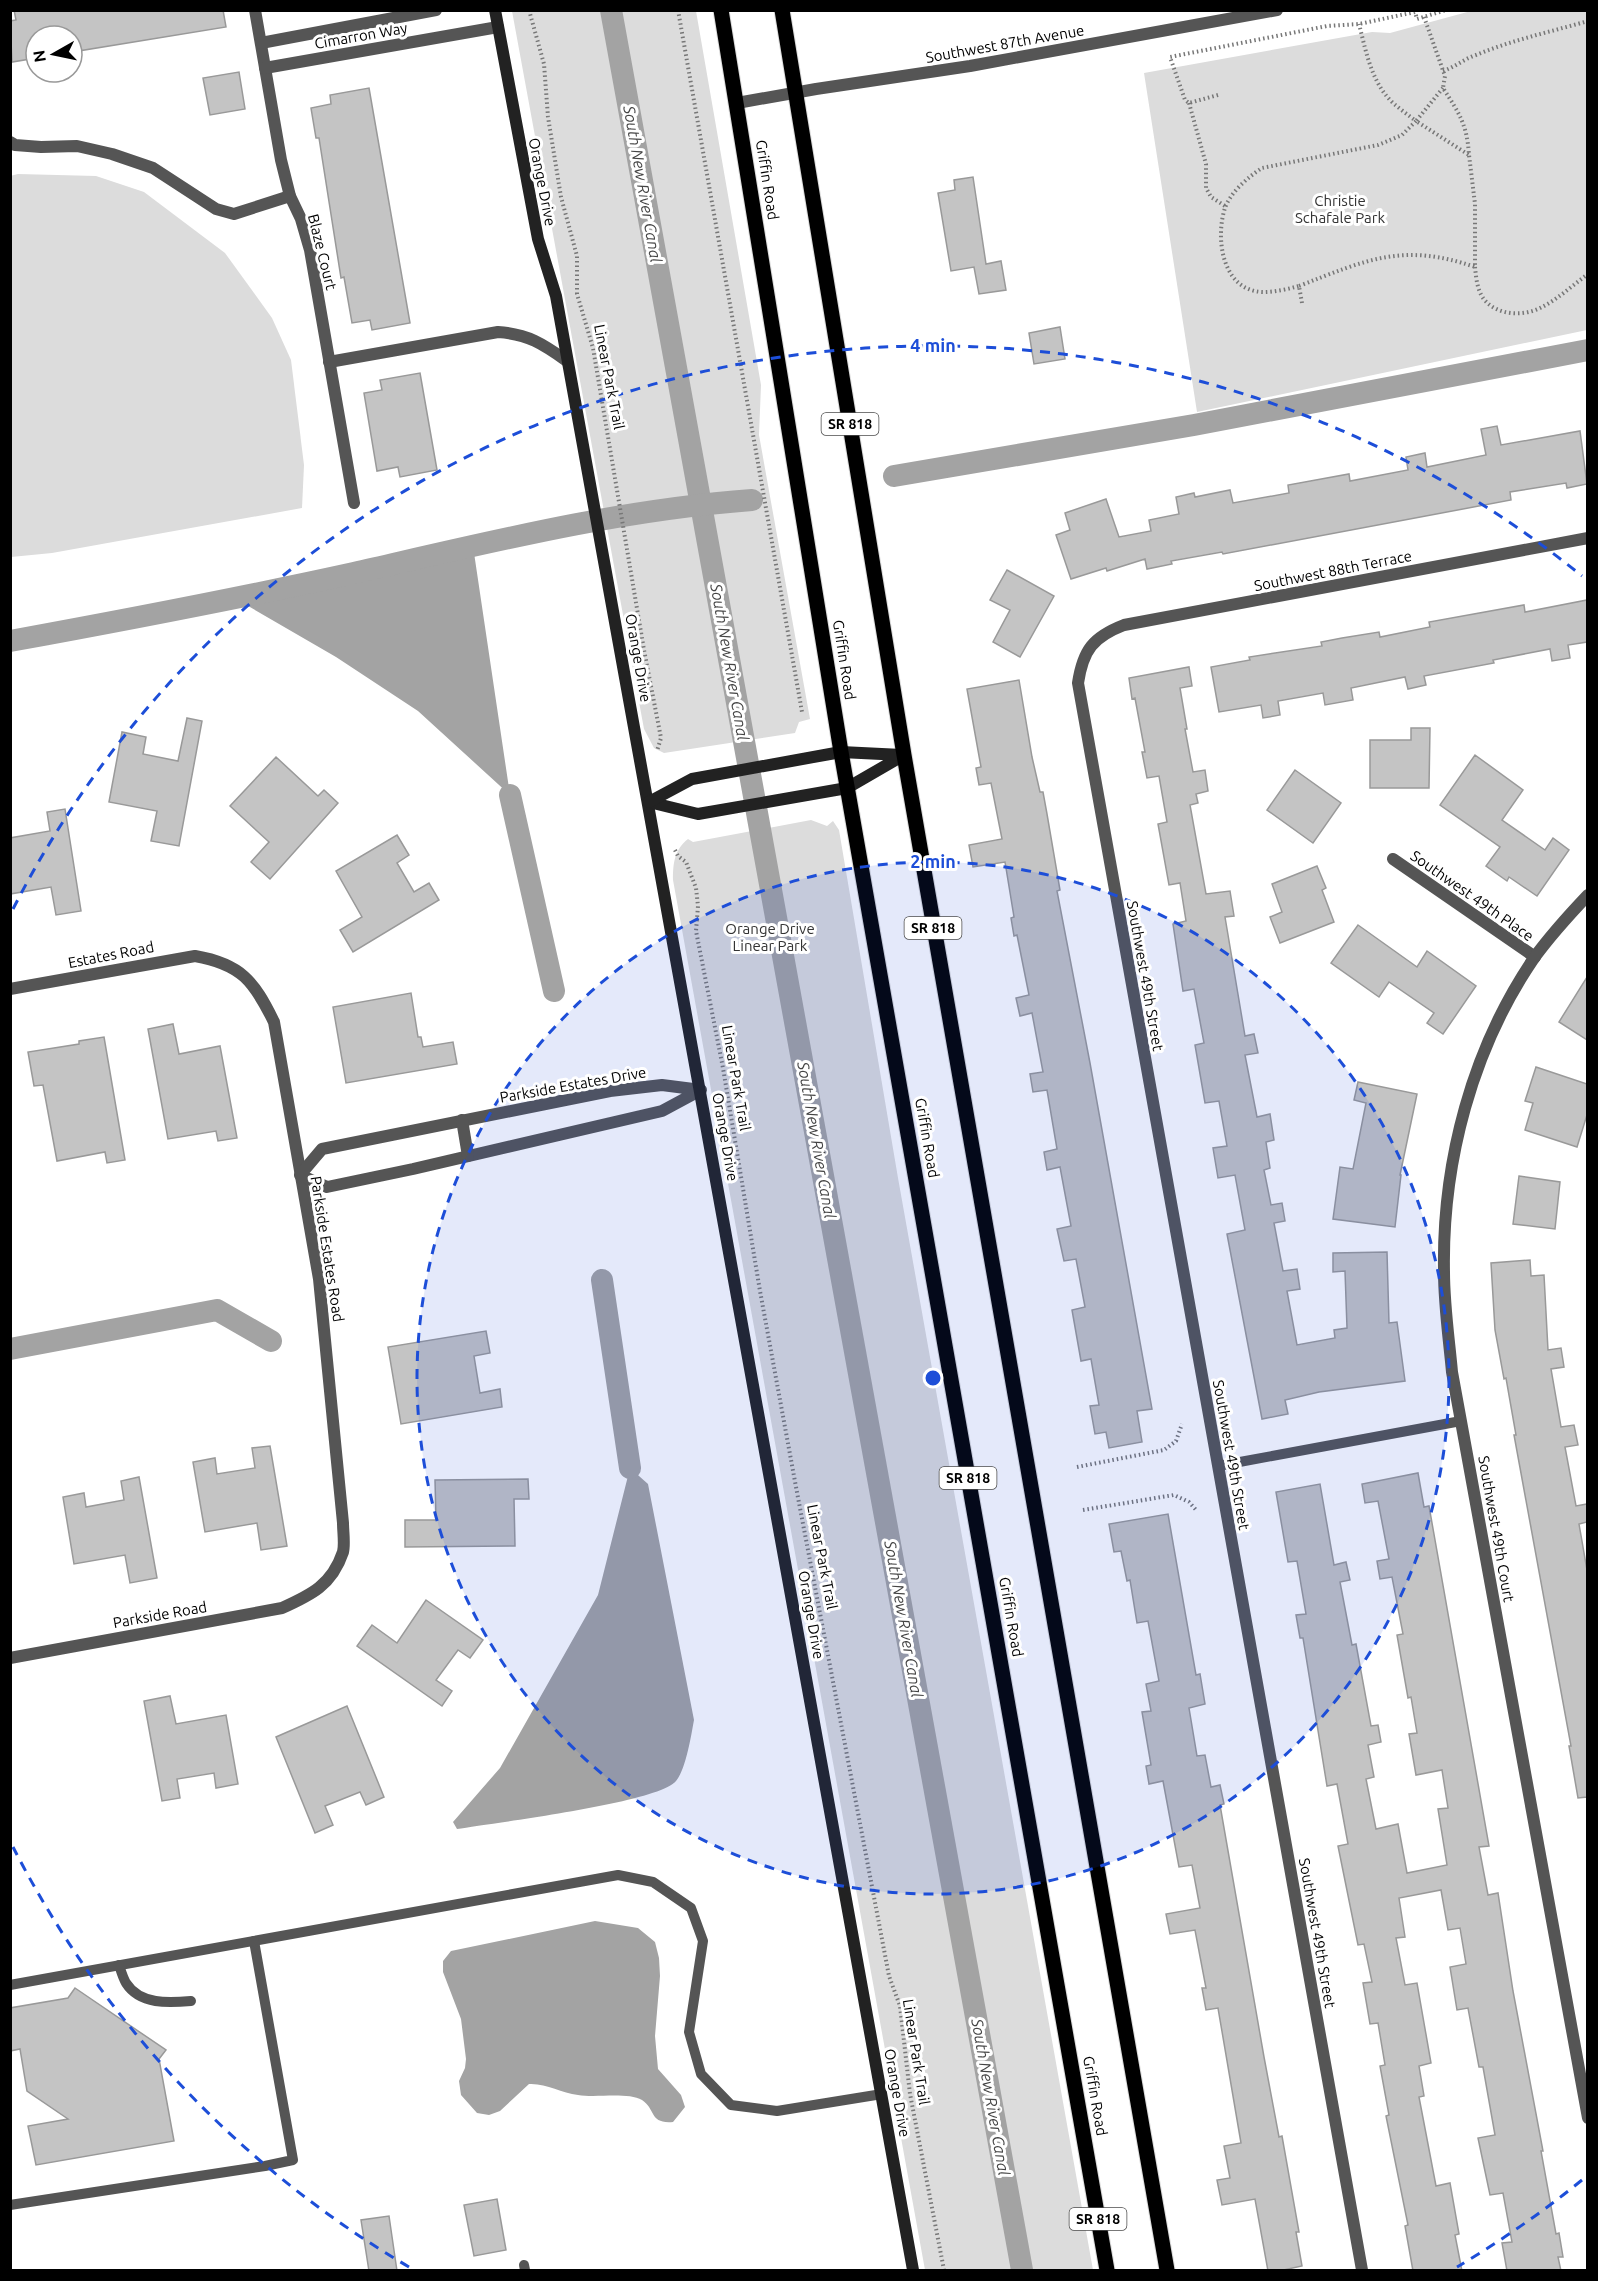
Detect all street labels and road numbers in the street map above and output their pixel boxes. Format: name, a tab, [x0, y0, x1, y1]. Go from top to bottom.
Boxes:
street label: Cimarron Way	[313, 19, 409, 52]
street label: Southwest 87th Avenue	[924, 21, 1086, 66]
street label: Orange Drive	[526, 136, 559, 227]
street label: Griffin Road	[753, 139, 782, 221]
street label: Blaze Court	[305, 212, 340, 292]
street label: Linear Park Trail	[591, 323, 628, 431]
road number: SR 818	[822, 413, 878, 435]
street label: Southwest 88th Terrace	[1253, 547, 1413, 594]
street label: Orange Drive	[622, 612, 655, 703]
street label: Griffin Road	[830, 619, 859, 701]
street label: Southwest 49th Place	[1408, 847, 1537, 944]
street label: Southwest 49th Street	[1124, 900, 1167, 1052]
road number: SR 818	[904, 917, 962, 939]
street label: Estates Road	[66, 938, 155, 971]
street label: Linear Park Trail	[719, 1024, 754, 1132]
street label: Parkside Estates Drive	[498, 1063, 648, 1106]
street label: Orange Drive	[709, 1091, 742, 1182]
street label: Griffin Road	[912, 1097, 943, 1179]
street label: Parkside Estates Road	[308, 1175, 347, 1323]
street label: Southwest 49th Street	[1210, 1379, 1253, 1531]
street label: Southwest 49th Court	[1475, 1454, 1518, 1604]
road number: SR 818	[940, 1467, 996, 1489]
street label: Linear Park Trail	[804, 1503, 841, 1611]
street label: Orange Drive	[795, 1569, 828, 1660]
street label: Griffin Road	[996, 1576, 1027, 1658]
street label: Parkside Road	[112, 1598, 208, 1631]
street label: Southwest 49th Street	[1296, 1857, 1339, 2009]
street label: Linear Park Trail	[900, 1998, 933, 2106]
street label: Orange Drive	[881, 2047, 914, 2138]
street label: Griffin Road	[1080, 2055, 1111, 2137]
road number: SR 818	[1070, 2208, 1126, 2230]

